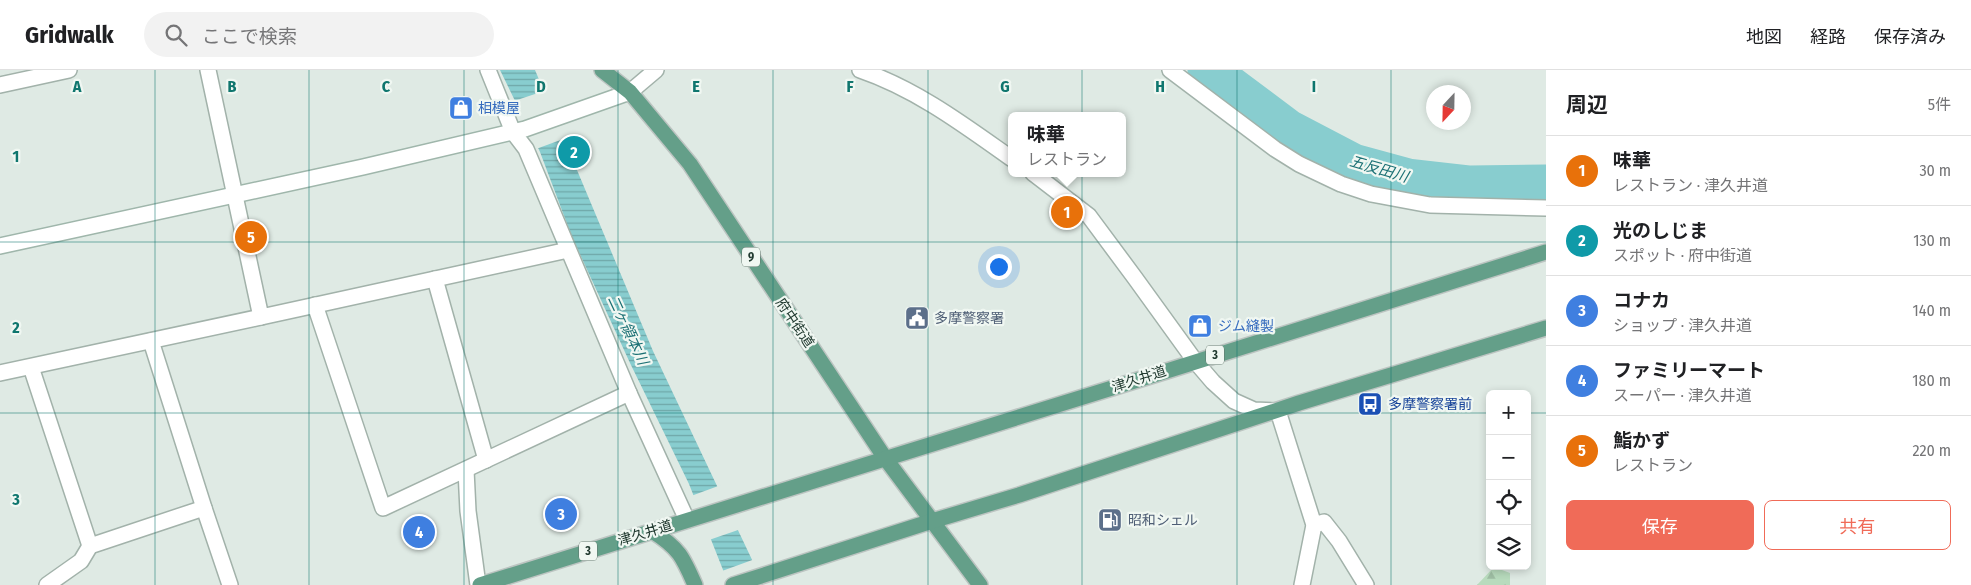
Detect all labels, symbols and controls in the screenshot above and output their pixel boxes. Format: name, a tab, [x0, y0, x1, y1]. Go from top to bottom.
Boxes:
search box	[144, 12, 494, 57]
text: Gridwalk	[25, 21, 114, 49]
icon: search	[162, 21, 190, 49]
text: ここで検索	[202, 25, 297, 48]
text: 地図	[1746, 26, 1782, 48]
text: 経路	[1810, 26, 1846, 48]
text: 保存済み	[1874, 26, 1946, 48]
text: A	[72, 77, 82, 96]
text: B	[228, 77, 237, 96]
text: C	[382, 77, 391, 96]
text: D	[536, 77, 546, 96]
text: E	[692, 77, 700, 96]
text: F	[846, 77, 854, 96]
text: G	[1000, 77, 1010, 96]
text: H	[1155, 77, 1165, 96]
text: I	[1312, 77, 1316, 96]
north arrow	[1426, 85, 1471, 130]
text: 周辺	[1566, 92, 1608, 118]
shop icon: 相模屋	[448, 95, 474, 121]
text: 5件	[1928, 95, 1951, 114]
place label: 相模屋	[478, 100, 520, 117]
popup	[1008, 112, 1126, 177]
text: 味華	[1027, 123, 1065, 146]
pin: 2	[558, 133, 590, 171]
text: 1	[13, 147, 19, 166]
text: 味華	[1613, 149, 1651, 172]
text: レストラン	[1027, 150, 1107, 169]
water label: 五反田川	[1348, 152, 1412, 186]
text: 1	[1579, 161, 1585, 180]
text: 30 m	[1919, 161, 1951, 180]
text: レストラン · 津久井道	[1613, 176, 1768, 195]
pin: 1	[1051, 193, 1083, 231]
pin: 5	[235, 218, 267, 256]
text: 光のしじま	[1613, 219, 1708, 242]
text: 2	[1578, 231, 1586, 250]
text: 130 m	[1913, 231, 1951, 250]
text: スポット · 府中街道	[1613, 246, 1752, 265]
road number: 9	[742, 248, 760, 266]
your location	[986, 254, 1012, 280]
text: コナカ	[1613, 289, 1670, 312]
water label: 二ヶ領本川	[604, 292, 653, 370]
street label: 府中街道	[772, 295, 818, 351]
text: 3	[1578, 301, 1586, 320]
text: 140 m	[1913, 301, 1951, 320]
public building icon: 多摩警察署	[904, 305, 930, 331]
place label: 多摩警察署	[934, 310, 1004, 327]
shop icon: ジム縫製	[1187, 313, 1213, 339]
text: ショップ · 津久井道	[1613, 316, 1752, 335]
text: 2	[11, 318, 20, 337]
place label: ジム縫製	[1218, 318, 1274, 335]
road number: 3	[1206, 346, 1224, 364]
text: ファミリーマート	[1613, 359, 1765, 382]
street label: 津久井道	[1110, 362, 1168, 396]
text: 4	[1578, 371, 1586, 390]
text: 180 m	[1912, 371, 1951, 390]
text: スーパー · 津久井道	[1613, 386, 1752, 405]
map controls	[1486, 390, 1531, 570]
button: +	[1486, 390, 1531, 435]
bus stop icon: 多摩警察署前	[1357, 391, 1383, 417]
place label: 多摩警察署前	[1388, 396, 1472, 413]
text: 鮨かず	[1613, 429, 1670, 452]
button: −	[1486, 435, 1531, 480]
text: 5	[1578, 441, 1586, 460]
text: 220 m	[1912, 441, 1951, 460]
text: レストラン	[1613, 456, 1693, 475]
button: locate	[1486, 480, 1531, 525]
text: 3	[11, 490, 20, 509]
pin: 3	[545, 495, 577, 533]
button: 保存	[1566, 500, 1754, 550]
button: 共有	[1764, 500, 1951, 550]
fuel station icon: 昭和シェル	[1097, 507, 1123, 533]
place label: 昭和シェル	[1128, 512, 1198, 529]
pin: 4	[403, 513, 435, 551]
street label: 津久井道	[616, 517, 674, 549]
button: layers	[1486, 525, 1531, 570]
road number: 3	[579, 542, 597, 561]

